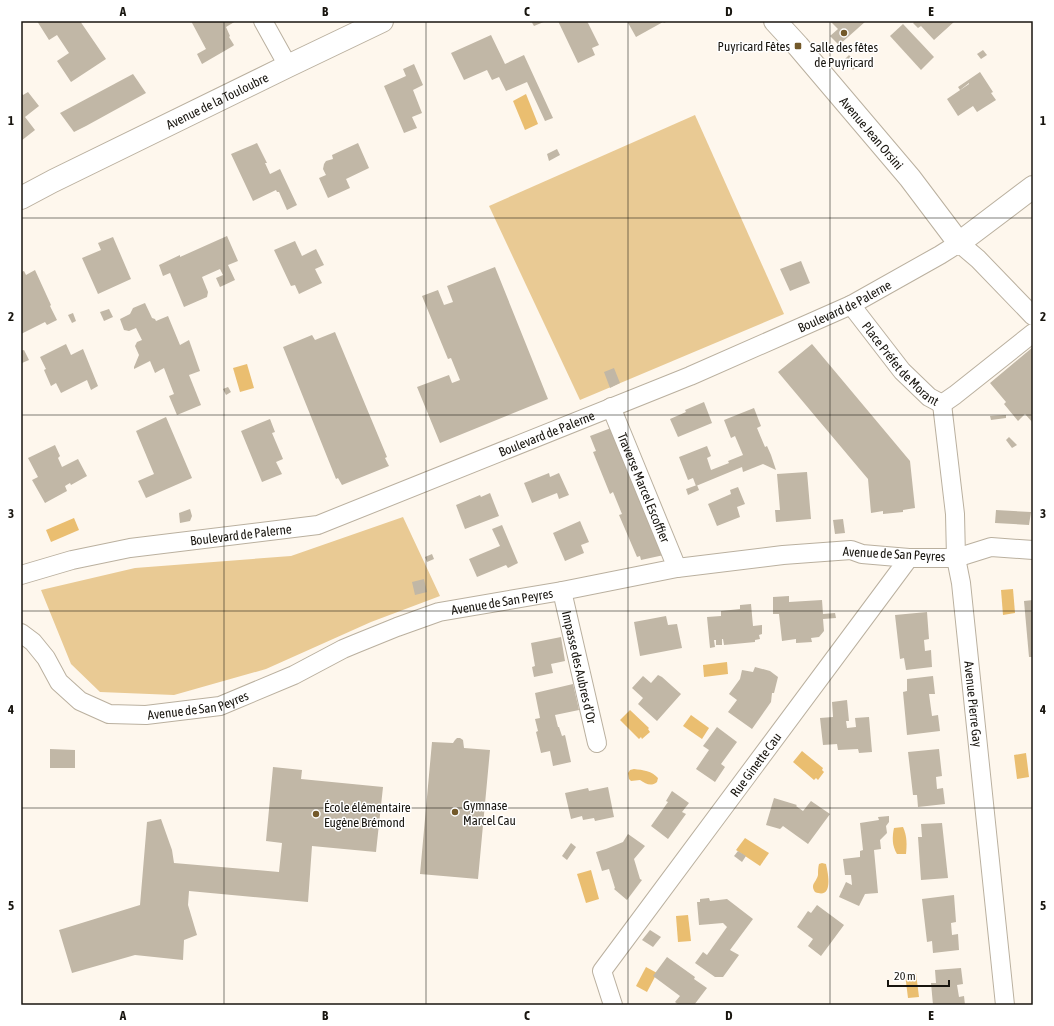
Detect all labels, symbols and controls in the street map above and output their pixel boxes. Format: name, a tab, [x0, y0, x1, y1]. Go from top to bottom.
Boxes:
text: A	[119, 4, 127, 19]
text: B	[322, 4, 329, 19]
text: C	[524, 4, 530, 19]
text: D	[725, 4, 733, 19]
text: E	[928, 4, 934, 19]
marker: Salle des fêtes de Puyricard	[839, 28, 849, 38]
place label: Puyricard Fêtes	[718, 39, 790, 54]
place label: Salle des fêtes de Puyricard	[810, 40, 878, 70]
marker: Puyricard Fêtes	[793, 41, 803, 51]
street label: Avenue de la Touloubre	[164, 69, 271, 132]
street label: Avenue Jean Orsini	[837, 94, 907, 172]
text: 1	[8, 113, 14, 128]
text: 1	[1040, 113, 1046, 128]
street label: Boulevard de Palerne	[795, 277, 894, 335]
text: 2	[8, 309, 14, 324]
text: 2	[1040, 309, 1046, 324]
street label: Place Préfet de Morant	[859, 319, 942, 408]
street label: Boulevard de Palerne	[496, 407, 597, 459]
street label: Traverse Marcel Escoffier	[615, 430, 673, 545]
text: 3	[8, 506, 14, 521]
text: 3	[1040, 506, 1046, 521]
street label: Boulevard de Palerne	[189, 521, 292, 548]
street label: Avenue de San Peyres	[842, 544, 946, 564]
street label: Avenue de San Peyres	[450, 585, 554, 617]
street label: Impasse des Aubres d’Or	[559, 609, 600, 725]
street label: Avenue Pierre Gay	[962, 660, 986, 749]
street label: Avenue de San Peyres	[147, 687, 251, 722]
text: 4	[7, 702, 14, 717]
text: 4	[1039, 702, 1046, 717]
street label: Rue Ginette Cau	[727, 730, 784, 799]
place label: Gymnase Marcel Cau	[463, 798, 516, 828]
place label: École élémentaire Eugène Brémond	[324, 800, 411, 830]
marker: Gymnase Marcel Cau	[450, 807, 460, 817]
marker: École élémentaire Eugène Brémond	[311, 809, 321, 819]
text: 5	[8, 898, 14, 913]
text: 5	[1040, 898, 1046, 913]
scale bar	[888, 962, 949, 988]
text: 20 m	[894, 969, 916, 983]
text: A	[119, 1008, 127, 1023]
text: B	[322, 1008, 329, 1023]
text: C	[524, 1008, 530, 1023]
text: D	[725, 1008, 733, 1023]
text: E	[928, 1008, 934, 1023]

